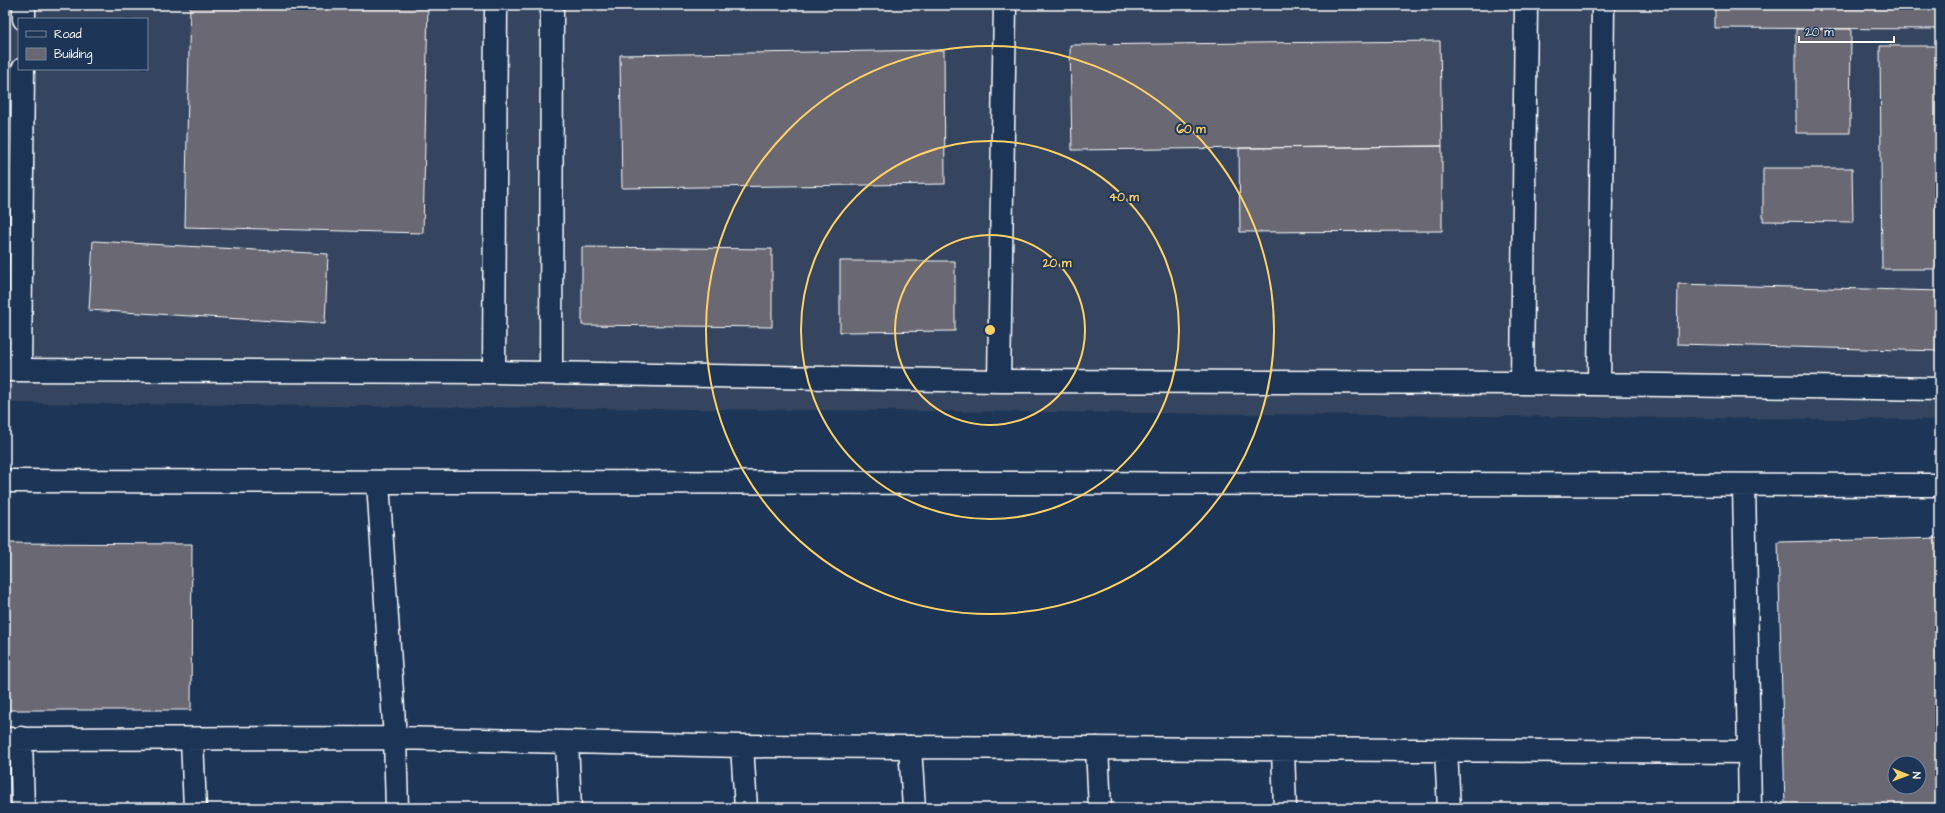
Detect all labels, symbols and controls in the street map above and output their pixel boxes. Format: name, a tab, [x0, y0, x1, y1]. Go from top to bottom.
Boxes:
legend	[18, 18, 148, 70]
scale bar	[1799, 18, 1894, 44]
text: 20 m	[1805, 24, 1834, 41]
text: Road	[54, 26, 82, 43]
text: Building	[54, 46, 92, 64]
text: 60 m	[1176, 121, 1206, 138]
text: 40 m	[1109, 189, 1140, 206]
text: 20 m	[1042, 255, 1072, 272]
centre of rings	[983, 323, 997, 337]
north arrow	[1887, 755, 1927, 795]
text: N	[1909, 772, 1924, 779]

